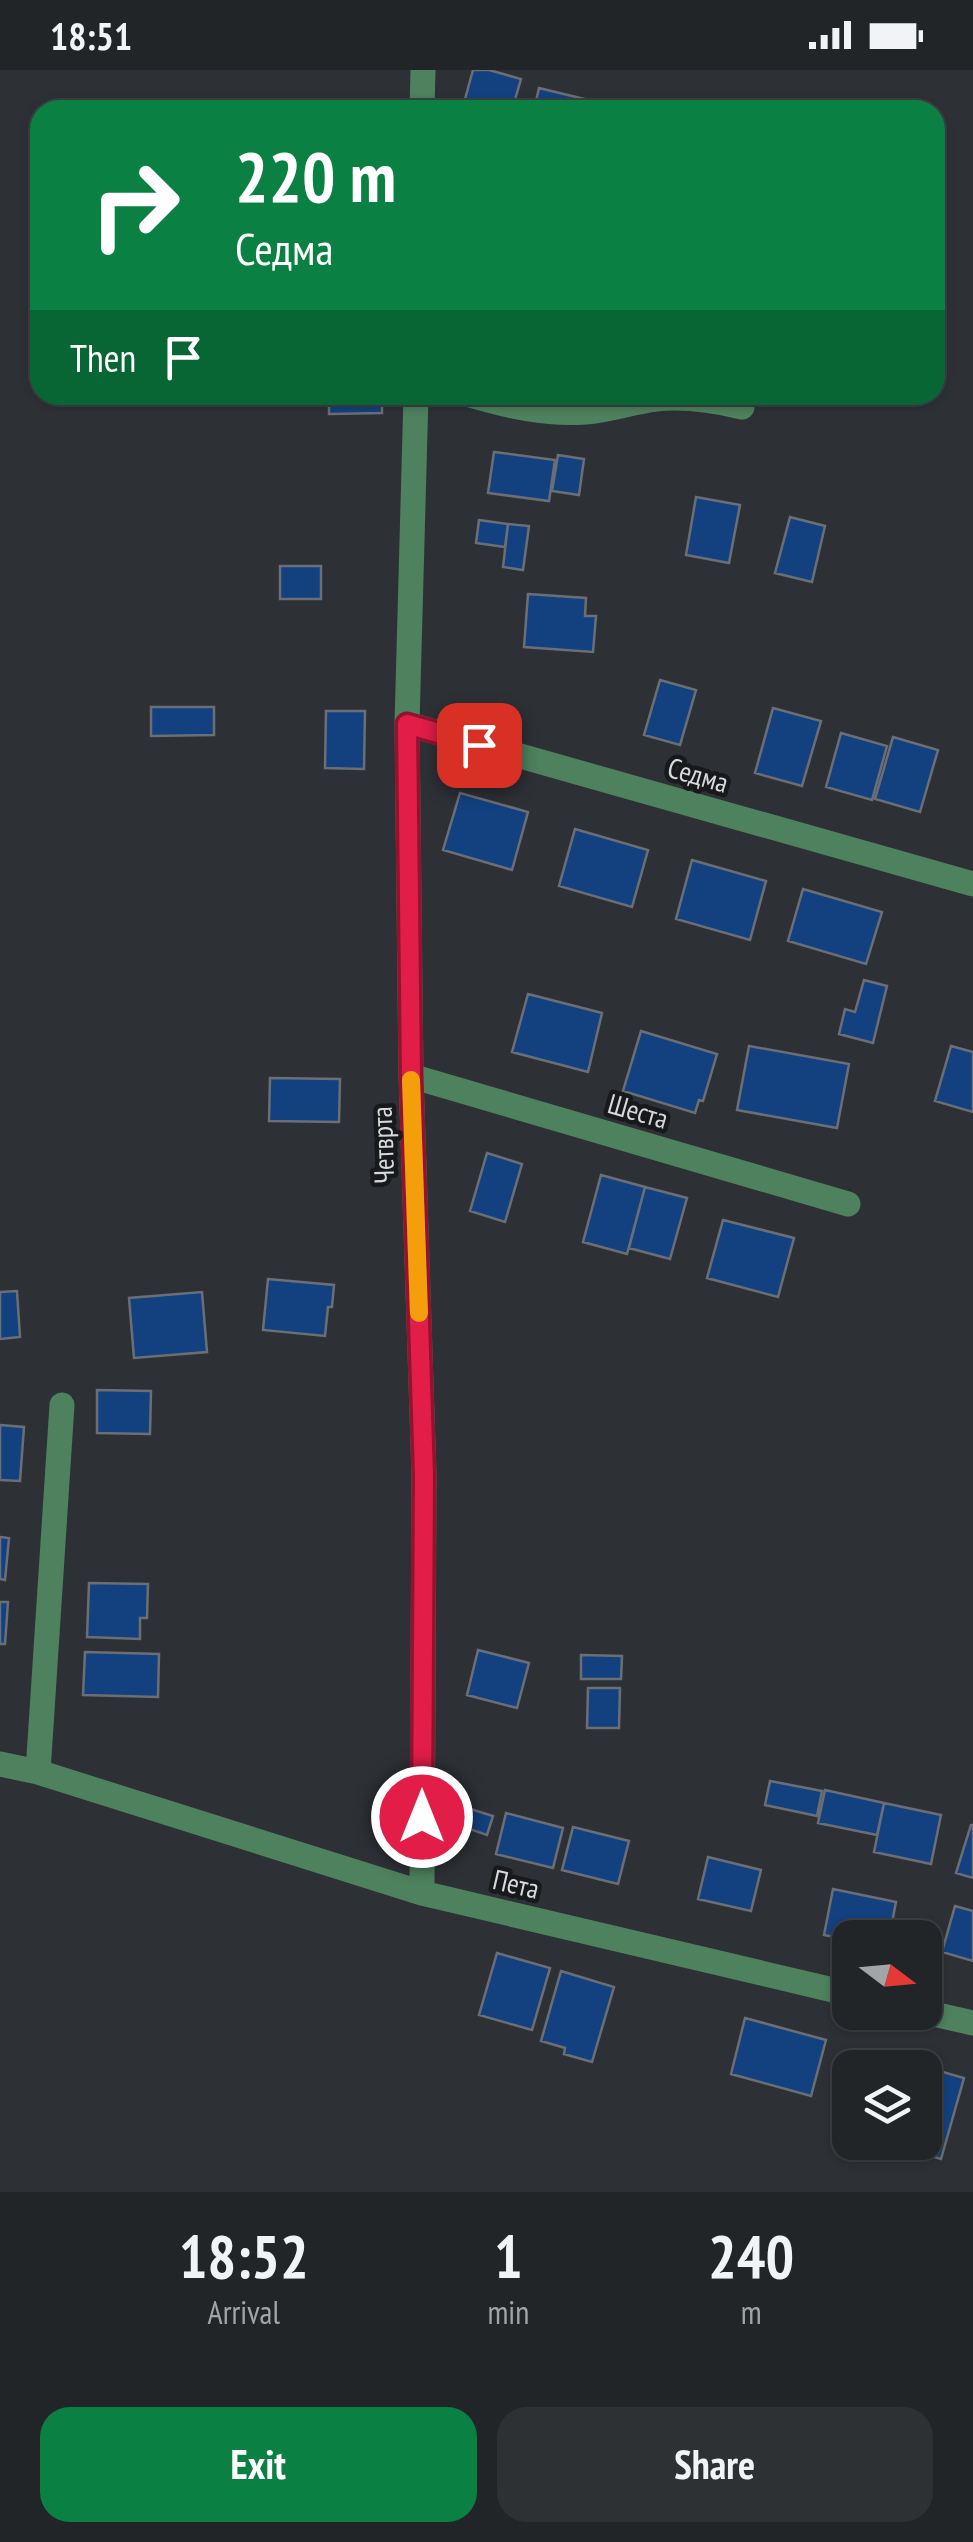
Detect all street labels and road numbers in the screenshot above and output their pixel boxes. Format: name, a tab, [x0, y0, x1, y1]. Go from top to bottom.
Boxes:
street label: Седма	[664, 748, 733, 801]
street label: Шеста	[604, 1084, 672, 1137]
street label: Четврта	[363, 1106, 402, 1184]
street label: Пета	[489, 1860, 543, 1907]

